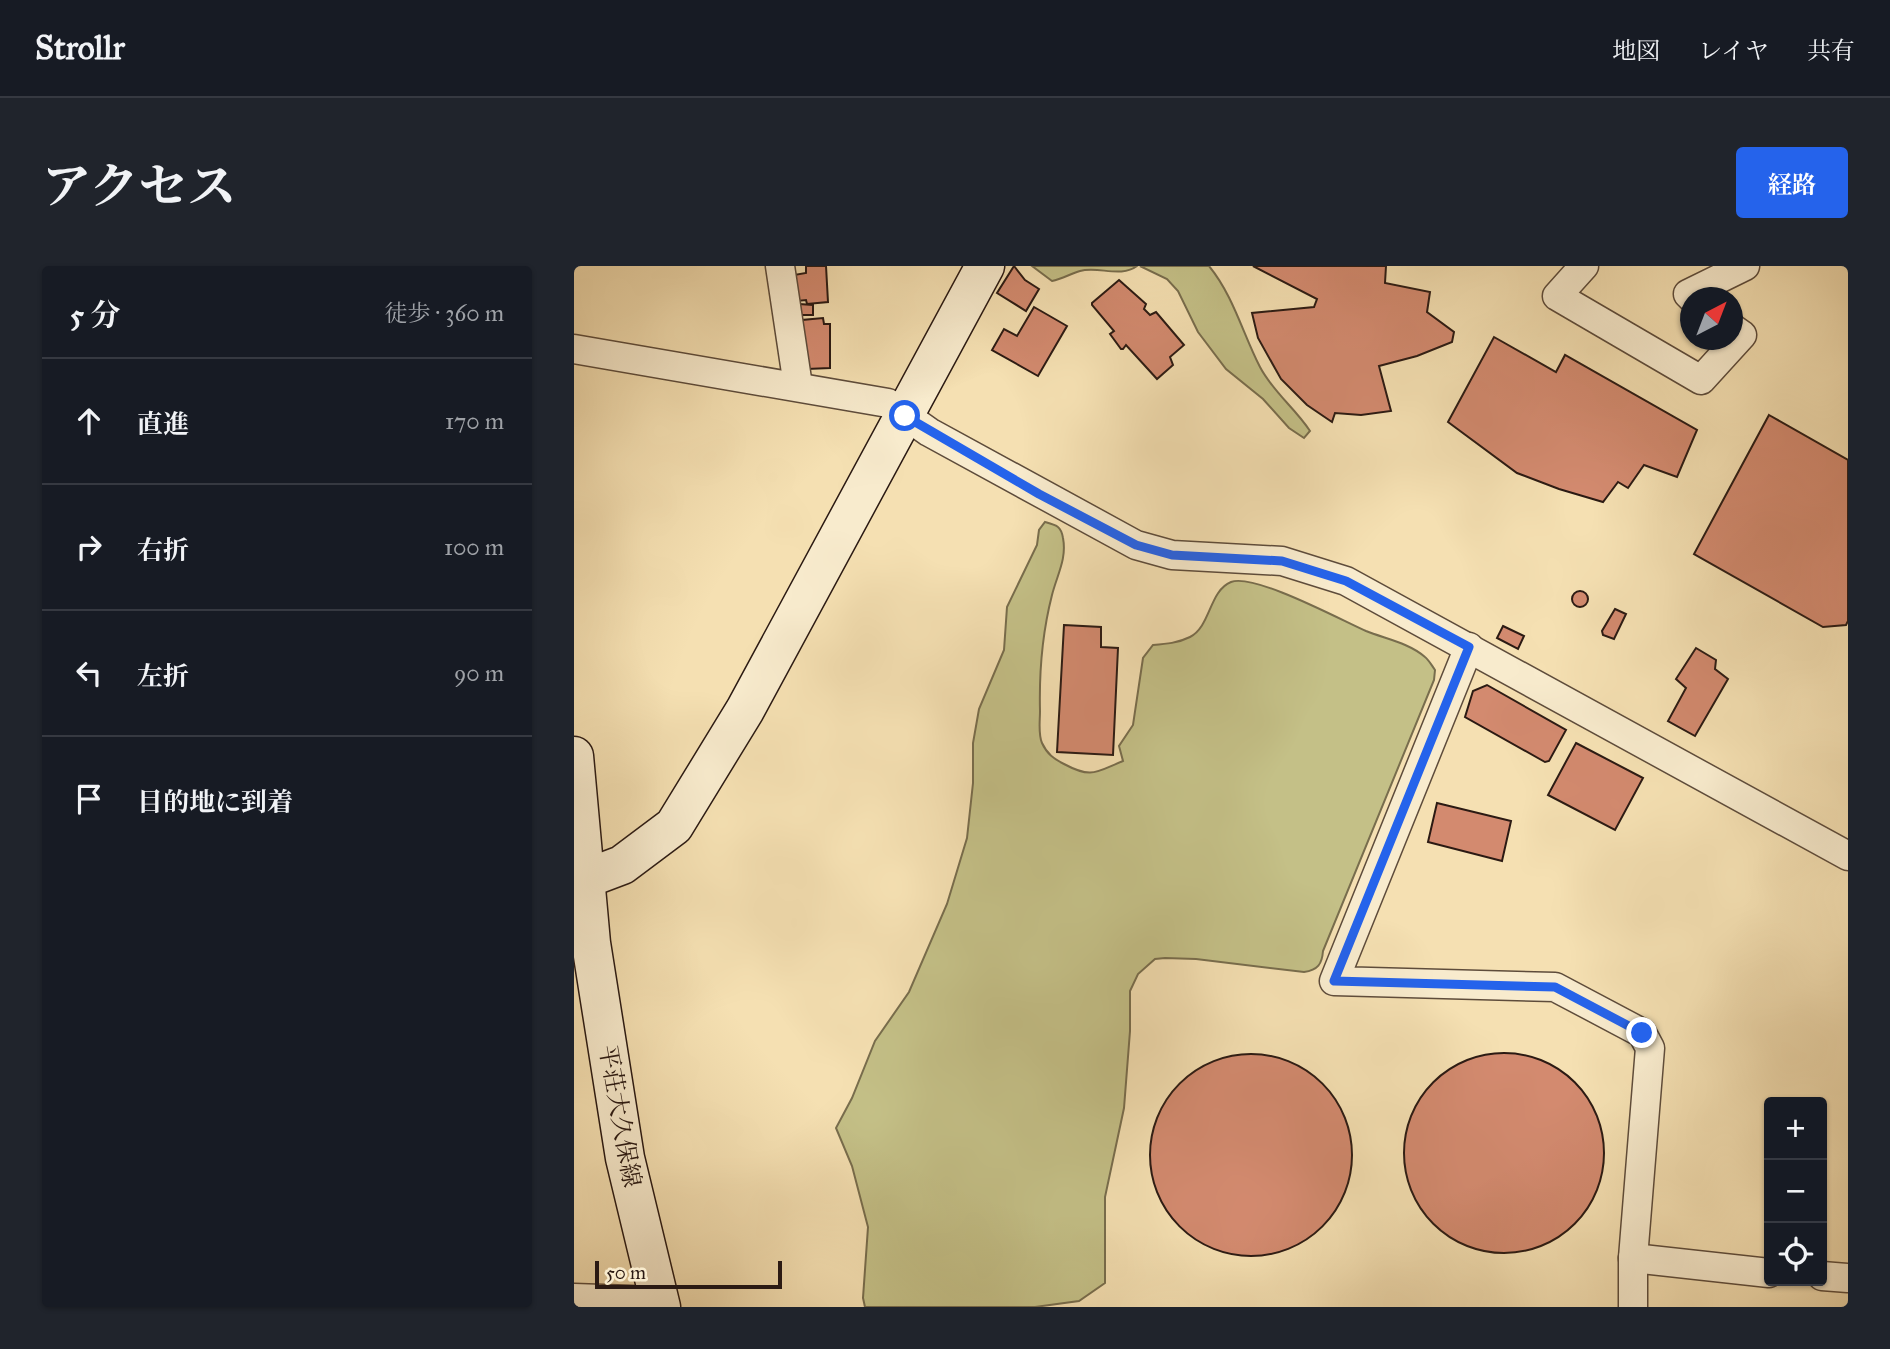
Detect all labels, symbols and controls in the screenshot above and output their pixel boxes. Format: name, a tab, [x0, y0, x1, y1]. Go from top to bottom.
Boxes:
text: Strollr	[35, 28, 125, 68]
text: 地図	[1612, 36, 1660, 66]
text: レイヤ	[1698, 36, 1769, 66]
text: 共有	[1807, 36, 1855, 66]
button: 経路	[1736, 147, 1848, 218]
text: アクセス	[42, 157, 237, 216]
north arrow	[1680, 287, 1743, 350]
text: 5 分	[70, 297, 120, 333]
text: 徒歩 · 360 m	[384, 299, 504, 327]
route start	[889, 400, 920, 431]
icon: ahead	[70, 402, 108, 440]
text: 170 m	[445, 407, 504, 435]
text: 直進	[137, 408, 189, 440]
icon: right	[70, 528, 108, 566]
text: 100 m	[444, 533, 504, 561]
text: 右折	[137, 534, 189, 566]
icon: left	[70, 654, 108, 692]
text: 90 m	[454, 659, 504, 687]
text: 左折	[137, 660, 189, 692]
icon: arrive	[70, 780, 108, 818]
text: 目的地に到着	[137, 786, 293, 818]
route end	[1626, 1017, 1657, 1048]
street label: 平荘大久保線	[593, 1042, 647, 1190]
map controls	[1764, 1097, 1827, 1286]
button: +	[1764, 1097, 1827, 1160]
button: −	[1764, 1160, 1827, 1223]
button: locate	[1764, 1223, 1827, 1286]
scale bar	[595, 1258, 782, 1290]
text: 50 m	[606, 1261, 646, 1284]

